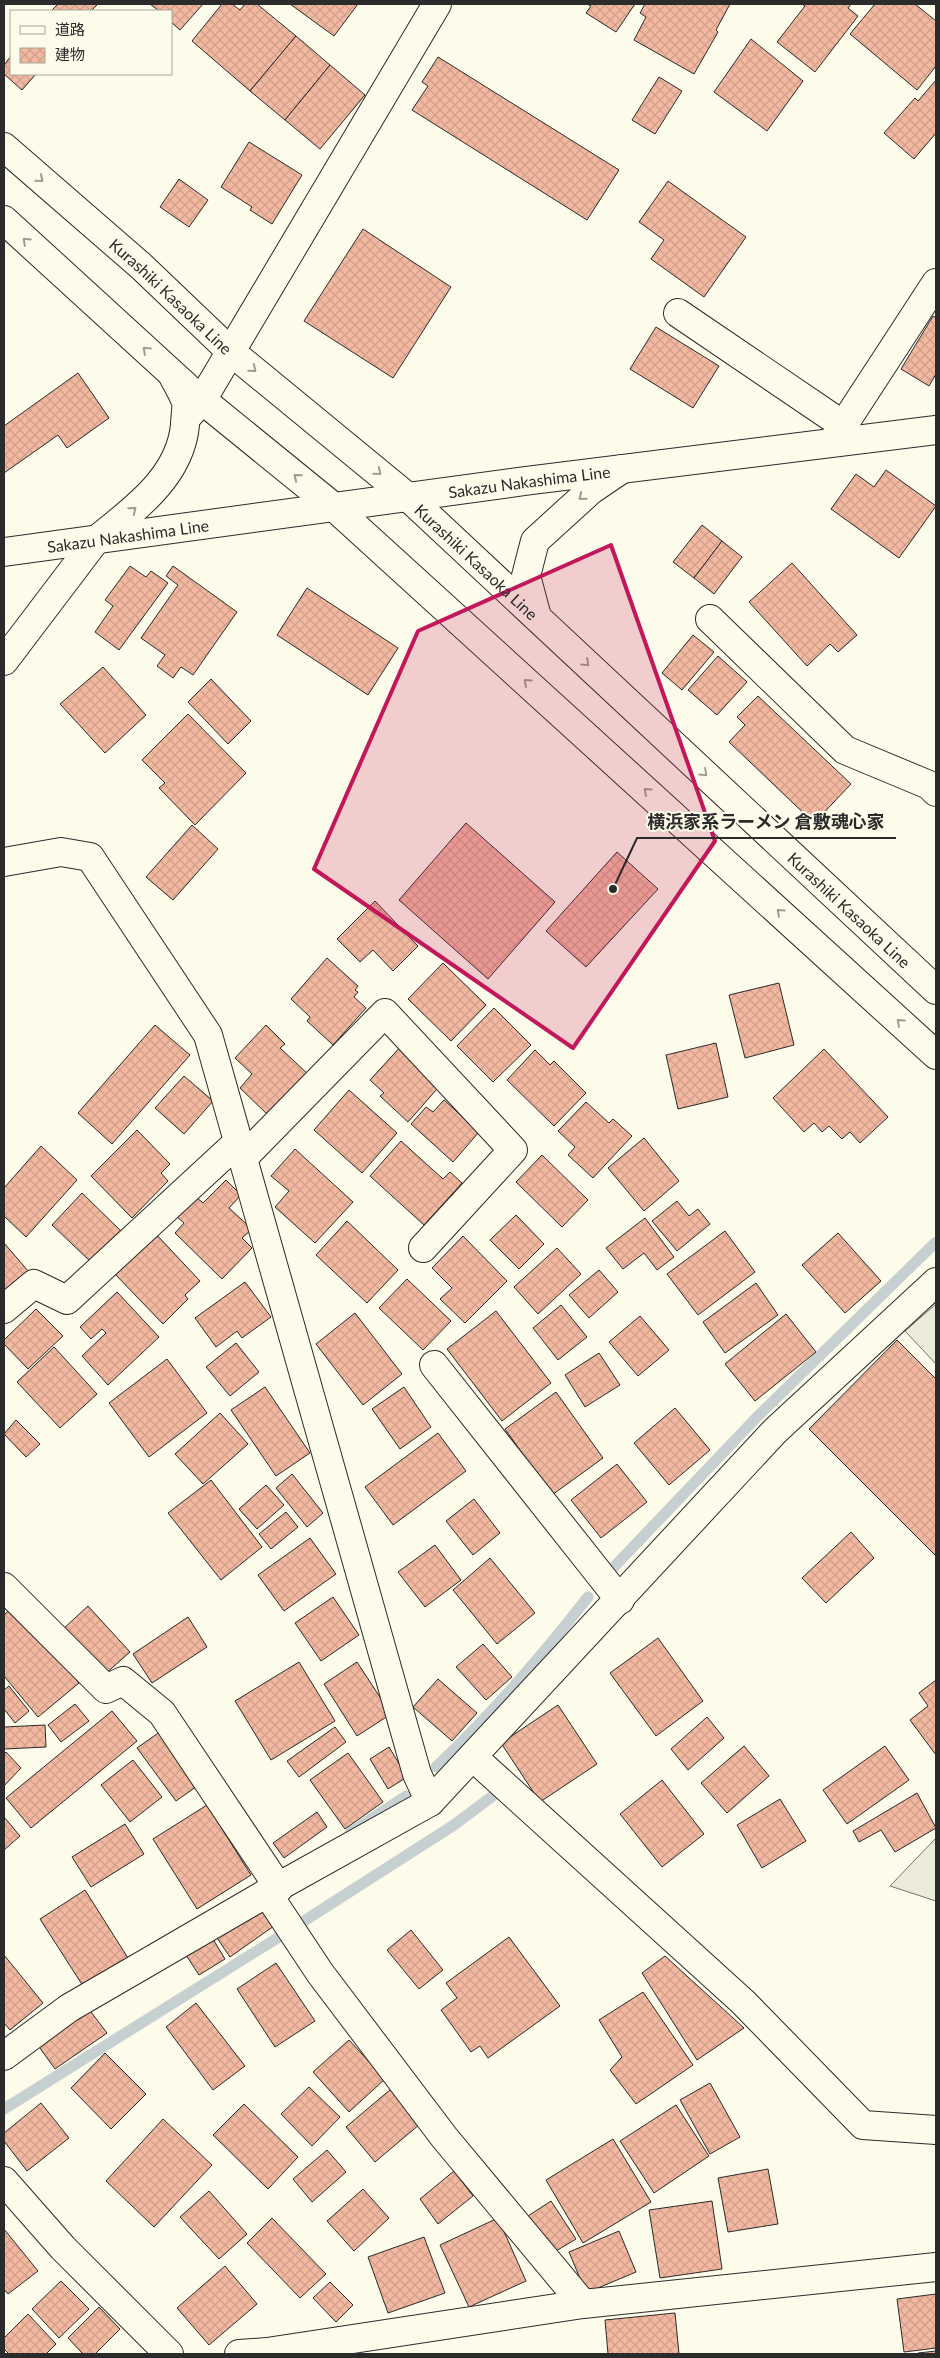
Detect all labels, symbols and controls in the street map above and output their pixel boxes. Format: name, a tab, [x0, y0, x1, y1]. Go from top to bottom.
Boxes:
legend	[10, 10, 172, 75]
text: 道路	[55, 20, 85, 38]
text: 建物	[55, 45, 85, 63]
one-way arrow	[35, 173, 44, 182]
street label: Kurashiki Kasaoka Line	[106, 234, 236, 358]
one-way arrow	[23, 238, 32, 247]
one-way arrow	[143, 347, 152, 356]
one-way arrow	[247, 363, 256, 372]
street label: Sakazu Nakashima Line	[447, 461, 611, 501]
one-way arrow	[372, 467, 381, 475]
one-way arrow	[294, 474, 303, 483]
one-way arrow	[579, 491, 588, 500]
street label: Kurashiki Kasaoka Line	[412, 500, 542, 623]
one-way arrow	[127, 507, 136, 515]
street label: Sakazu Nakashima Line	[46, 515, 210, 556]
one-way arrow	[580, 657, 589, 666]
one-way arrow	[523, 679, 532, 688]
one-way arrow	[699, 768, 708, 777]
one-way arrow	[643, 788, 652, 797]
callout: 横浜家系ラーメン 倉敷魂心家	[637, 805, 896, 838]
text: 横浜家系ラーメン 倉敷魂心家	[647, 810, 885, 832]
street label: Kurashiki Kasaoka Line	[784, 848, 915, 971]
one-way arrow	[777, 909, 786, 918]
one-way arrow	[897, 1019, 906, 1028]

